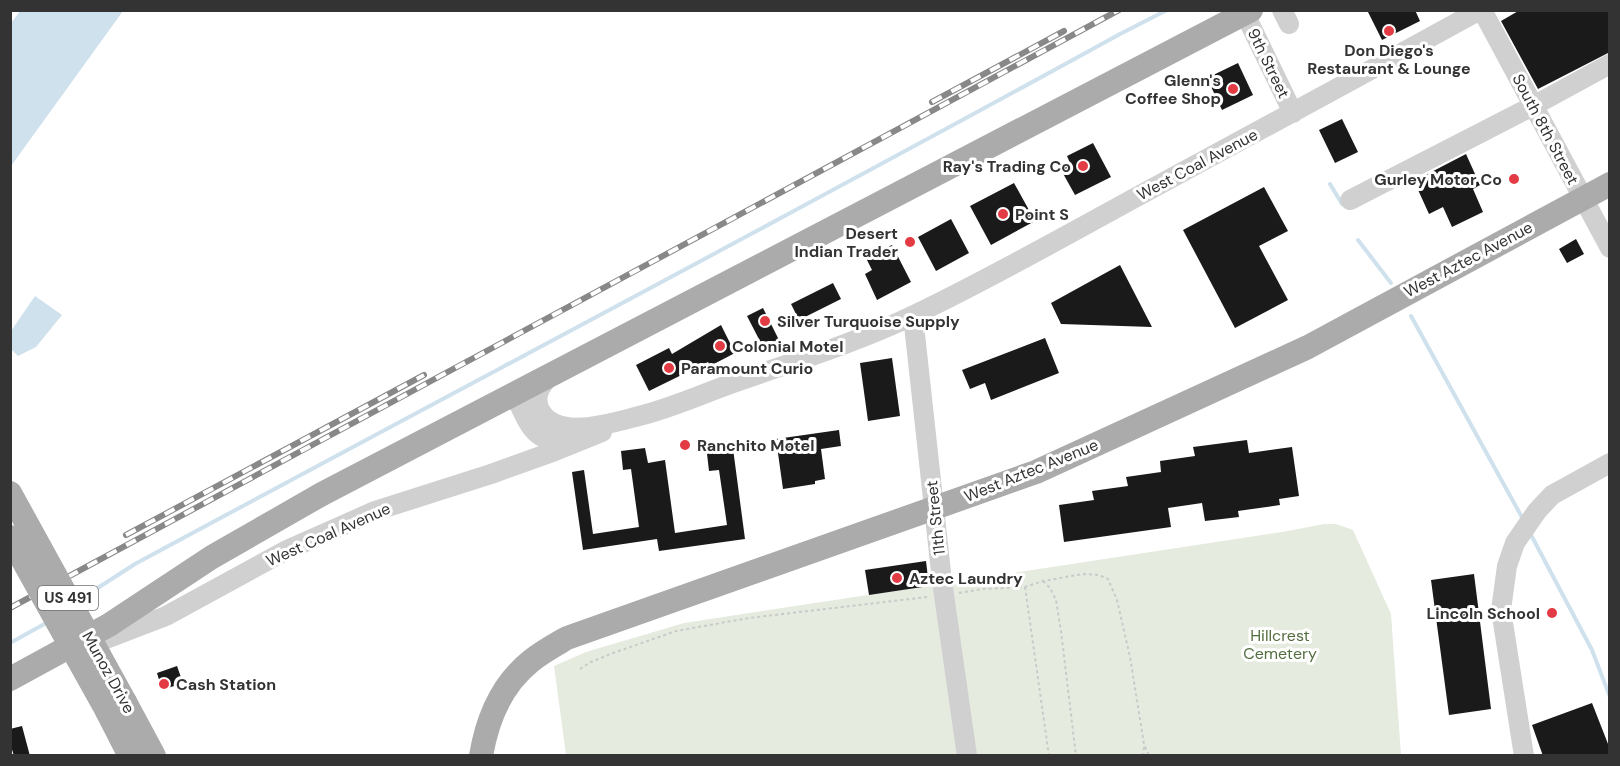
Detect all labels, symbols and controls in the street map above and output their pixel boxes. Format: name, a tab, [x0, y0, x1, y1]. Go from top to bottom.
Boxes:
marker: Don Diego's Restaurant & Lounge	[1382, 24, 1396, 38]
street label: 9th Street	[1243, 25, 1294, 102]
place label: Don Diego's Restaurant & Lounge	[1307, 40, 1471, 79]
place label: Glenn's Coffee Shop	[1125, 70, 1221, 109]
street label: South 8th Street	[1508, 70, 1584, 188]
marker: Glenn's Coffee Shop	[1226, 82, 1240, 96]
street label: West Coal Avenue	[1133, 124, 1261, 205]
place label: Ray's Trading Co	[943, 156, 1071, 177]
marker: Ray's Trading Co	[1076, 159, 1090, 173]
place label: Gurley Motor Co	[1374, 169, 1502, 190]
marker: Gurley Motor Co	[1507, 172, 1521, 186]
place label: Point S	[1015, 204, 1069, 225]
marker: Point S	[996, 207, 1010, 221]
street label: West Aztec Avenue	[1400, 217, 1536, 302]
place label: Desert Indian Trader	[795, 223, 898, 262]
marker: Desert Indian Trader	[903, 235, 917, 249]
place label: Silver Turquoise Supply	[777, 311, 960, 332]
marker: Silver Turquoise Supply	[758, 314, 772, 328]
place label: Colonial Motel	[732, 336, 844, 357]
marker: Colonial Motel	[713, 339, 727, 353]
place label: Paramount Curio	[681, 358, 813, 379]
marker: Paramount Curio	[662, 361, 676, 375]
street label: West Aztec Avenue	[961, 434, 1101, 507]
place label: Ranchito Motel	[697, 435, 815, 456]
marker: Ranchito Motel	[678, 438, 692, 452]
street label: 11th Street	[921, 480, 950, 556]
street label: West Coal Avenue	[263, 498, 394, 571]
place label: Aztec Laundry	[909, 568, 1023, 589]
marker: Aztec Laundry	[890, 571, 904, 585]
road number: US 491	[38, 586, 98, 610]
place label: Lincoln School	[1426, 603, 1540, 624]
marker: Lincoln School	[1545, 606, 1559, 620]
park label: Hillcrest Cemetery	[1243, 625, 1317, 664]
street label: Munoz Drive	[77, 627, 140, 717]
place label: Cash Station	[176, 674, 276, 695]
marker: Cash Station	[157, 677, 171, 691]

